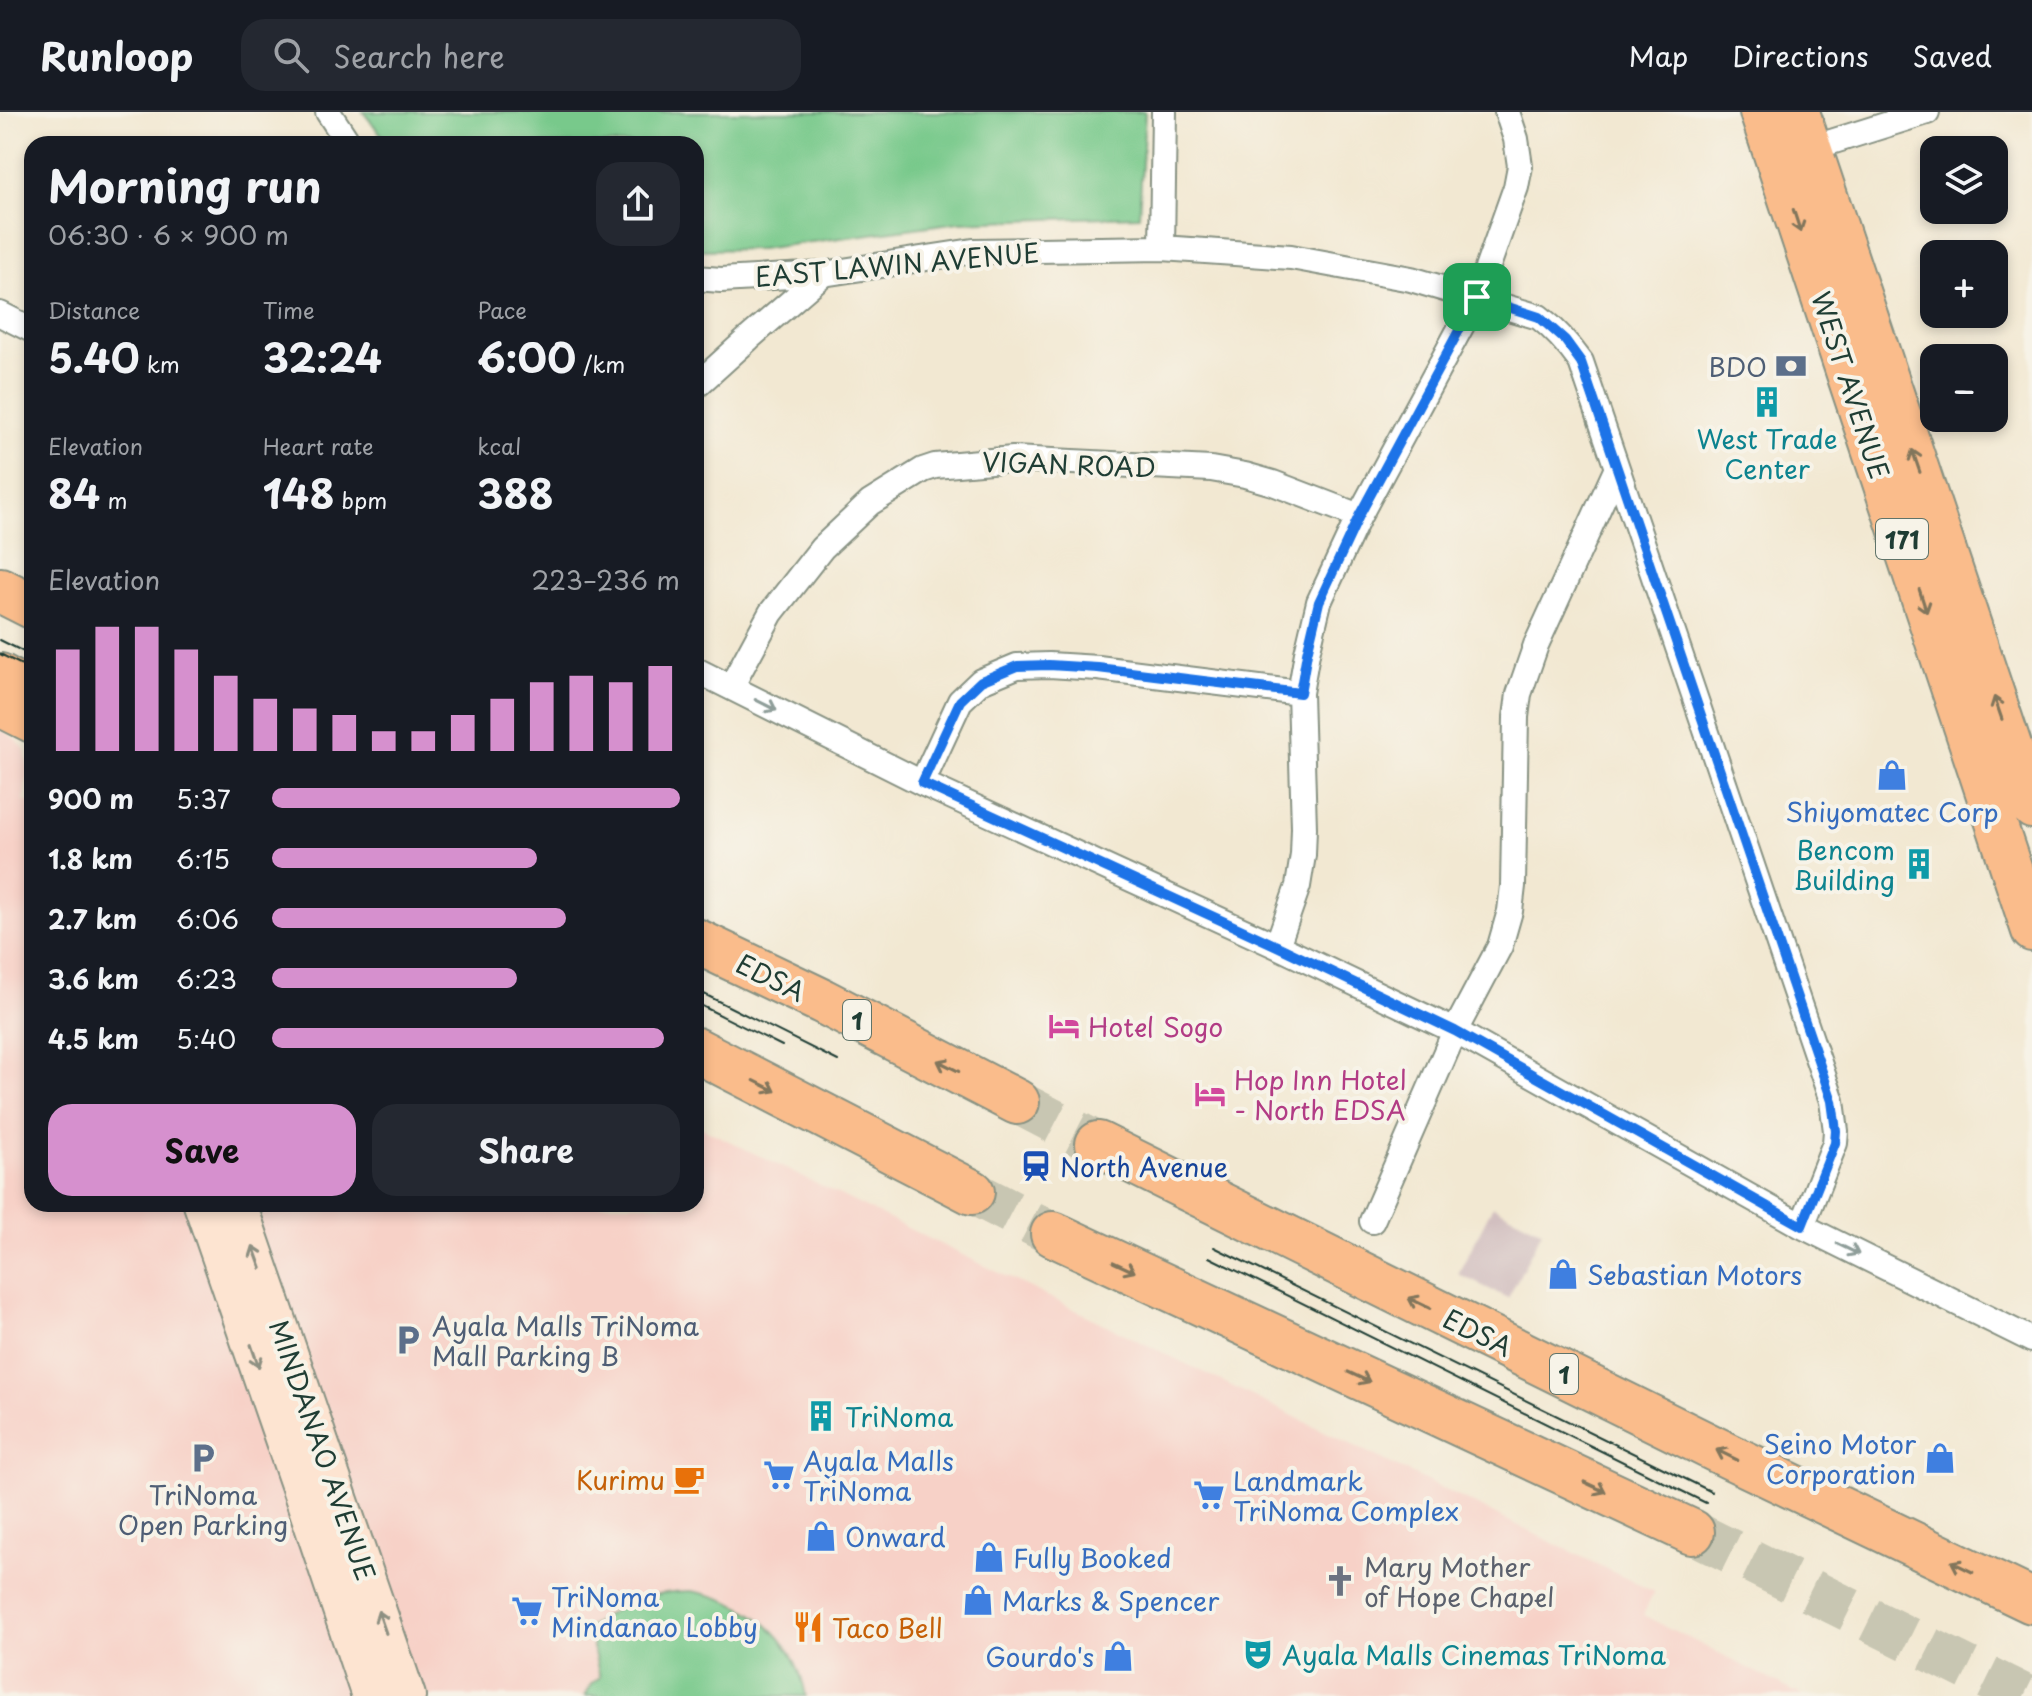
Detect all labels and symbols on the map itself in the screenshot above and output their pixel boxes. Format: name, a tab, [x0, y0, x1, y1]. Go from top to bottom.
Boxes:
one-way arrow	[1791, 209, 1806, 234]
street label: EAST LAWIN AVENUE	[753, 232, 1041, 296]
pin	[1443, 263, 1511, 331]
street label: WEST AVENUE	[1802, 286, 1900, 484]
place label: BDO	[1709, 347, 1767, 386]
bank icon: BDO	[1774, 349, 1808, 383]
building icon: West Trade Center	[1750, 385, 1784, 419]
place label: West Trade Center	[1697, 419, 1837, 488]
street label: VIGAN ROAD	[981, 441, 1157, 487]
one-way arrow	[1907, 449, 1922, 474]
road number: 171	[1876, 519, 1928, 559]
one-way arrow	[1917, 588, 1931, 613]
one-way arrow	[1990, 696, 2005, 721]
one-way arrow	[753, 698, 777, 713]
shop icon: Shiyomatec Corp	[1875, 758, 1909, 792]
place label: Shiyomatec Corp	[1785, 792, 1999, 831]
place label: Bencom Building	[1793, 830, 1895, 899]
building icon: Bencom Building	[1902, 847, 1936, 881]
street label: EDSA	[730, 944, 812, 1010]
road number: 1	[843, 1000, 871, 1040]
place label: Hotel Sogo	[1088, 1007, 1223, 1046]
hotel icon: Hotel Sogo	[1047, 1009, 1081, 1043]
one-way arrow	[936, 1058, 960, 1074]
place label: Hop Inn Hotel - North EDSA	[1234, 1060, 1406, 1129]
hotel icon: Hop Inn Hotel - North EDSA	[1193, 1077, 1227, 1111]
one-way arrow	[753, 1079, 777, 1094]
place label: North Avenue	[1060, 1147, 1228, 1186]
station icon: North Avenue	[1019, 1149, 1053, 1183]
one-way arrow	[1836, 1242, 1860, 1257]
one-way arrow	[249, 1246, 263, 1270]
place label: Sebastian Motors	[1587, 1255, 1802, 1294]
shop icon: Sebastian Motors	[1546, 1257, 1580, 1291]
one-way arrow	[1111, 1260, 1135, 1275]
one-way arrow	[1407, 1294, 1431, 1310]
street label: EDSA	[1437, 1299, 1519, 1365]
place label: Ayala Malls TriNoma Mall Parking B	[432, 1306, 700, 1375]
street label: MINDANAO AVENUE	[260, 1314, 386, 1586]
parking icon: Ayala Malls TriNoma Mall Parking B	[391, 1323, 425, 1357]
one-way arrow	[249, 1343, 264, 1368]
road number: 1	[1550, 1354, 1578, 1394]
one-way arrow	[1347, 1370, 1371, 1385]
place label: TriNoma	[845, 1397, 954, 1436]
building icon: TriNoma	[804, 1399, 838, 1433]
place label: Seino Motor Corporation	[1764, 1424, 1917, 1493]
parking icon: TriNoma Open Parking	[186, 1441, 220, 1475]
place label: Ayala Malls TriNoma	[803, 1441, 954, 1510]
shop icon: Seino Motor Corporation	[1923, 1441, 1957, 1475]
one-way arrow	[1716, 1447, 1740, 1462]
supermarket icon: Ayala Malls TriNoma	[762, 1458, 796, 1492]
place label: Kurimu	[576, 1460, 665, 1499]
place label: Landmark TriNoma Complex	[1233, 1461, 1459, 1530]
cafe icon: Kurimu	[672, 1462, 706, 1496]
place label: TriNoma Open Parking	[118, 1475, 288, 1544]
supermarket icon: Landmark TriNoma Complex	[1192, 1478, 1226, 1512]
one-way arrow	[1583, 1480, 1607, 1495]
place label: Onward	[845, 1517, 946, 1556]
shop icon: Onward	[804, 1519, 838, 1553]
place label: Fully Booked	[1013, 1538, 1172, 1577]
shop icon: Fully Booked	[972, 1540, 1006, 1574]
place label: Mary Mother of Hope Chapel	[1364, 1547, 1554, 1616]
one-way arrow	[1950, 1559, 1974, 1575]
church icon: Mary Mother of Hope Chapel	[1323, 1564, 1357, 1598]
place label: TriNoma Mindanao Lobby	[551, 1577, 758, 1646]
place label: Marks & Spencer	[1002, 1581, 1220, 1620]
shop icon: Marks & Spencer	[961, 1583, 995, 1617]
supermarket icon: TriNoma Mindanao Lobby	[510, 1594, 544, 1628]
place label: Taco Bell	[832, 1608, 943, 1647]
one-way arrow	[374, 1610, 389, 1635]
restaurant icon: Taco Bell	[791, 1610, 825, 1644]
place label: Ayala Malls Cinemas TriNoma	[1282, 1635, 1667, 1674]
place label: Gourdo's	[985, 1637, 1094, 1676]
theatre icon: Ayala Malls Cinemas TriNoma	[1241, 1637, 1275, 1671]
shop icon: Gourdo's	[1101, 1639, 1135, 1673]

